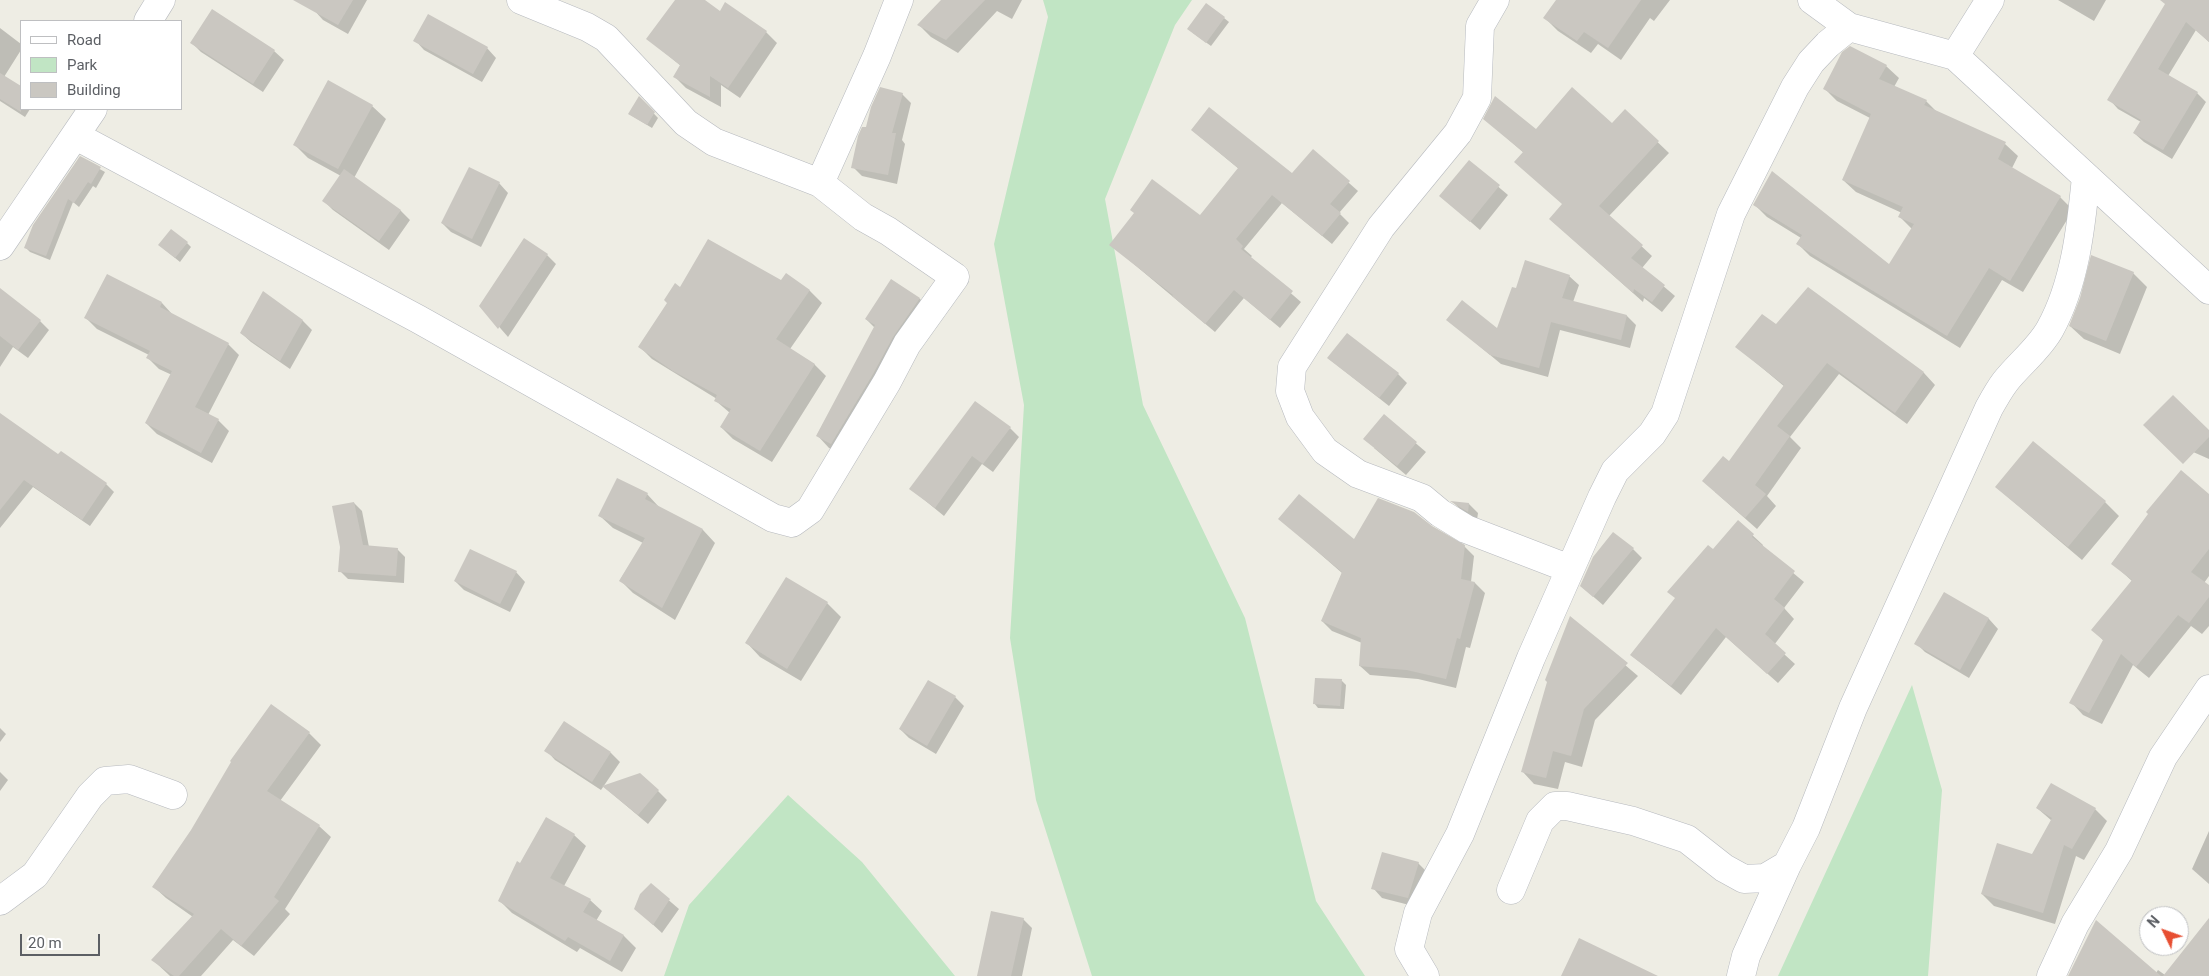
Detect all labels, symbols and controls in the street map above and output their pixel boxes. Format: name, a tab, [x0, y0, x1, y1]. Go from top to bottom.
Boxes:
legend	[20, 20, 182, 110]
text: Road	[67, 31, 101, 49]
text: Park	[67, 56, 97, 74]
text: Building	[67, 81, 121, 99]
north arrow	[2139, 906, 2189, 956]
text: N	[2144, 913, 2163, 931]
scale bar	[22, 924, 102, 956]
text: 20 m	[28, 934, 62, 952]

